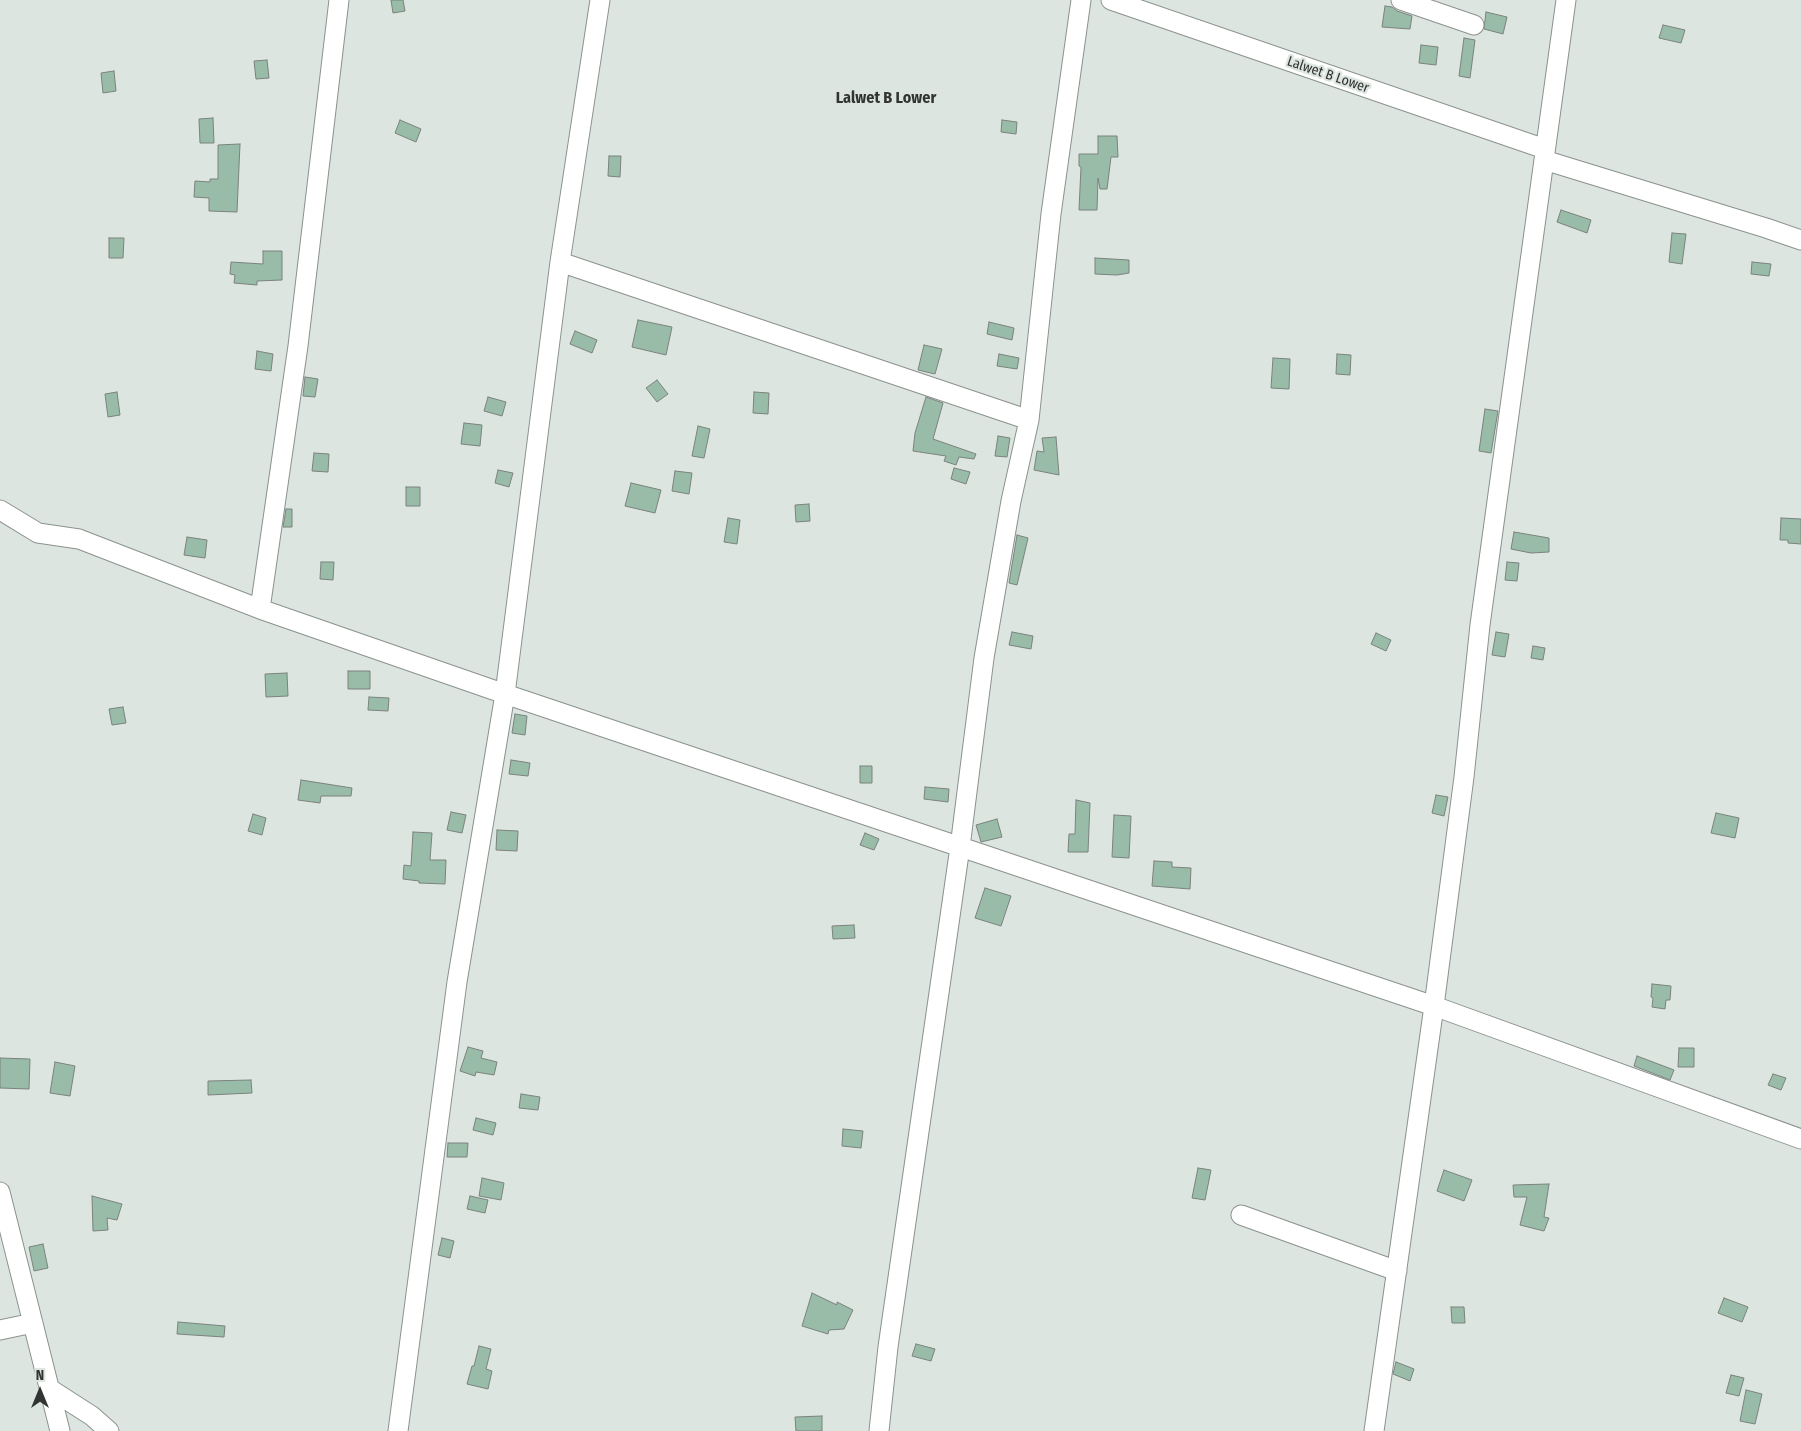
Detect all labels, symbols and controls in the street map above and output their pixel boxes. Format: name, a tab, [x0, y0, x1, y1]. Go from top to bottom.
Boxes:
street label: Lalwet B Lower	[1285, 53, 1371, 97]
district label: Lalwet B Lower	[836, 89, 936, 109]
north arrow	[15, 1366, 65, 1416]
text: N	[36, 1367, 44, 1384]

